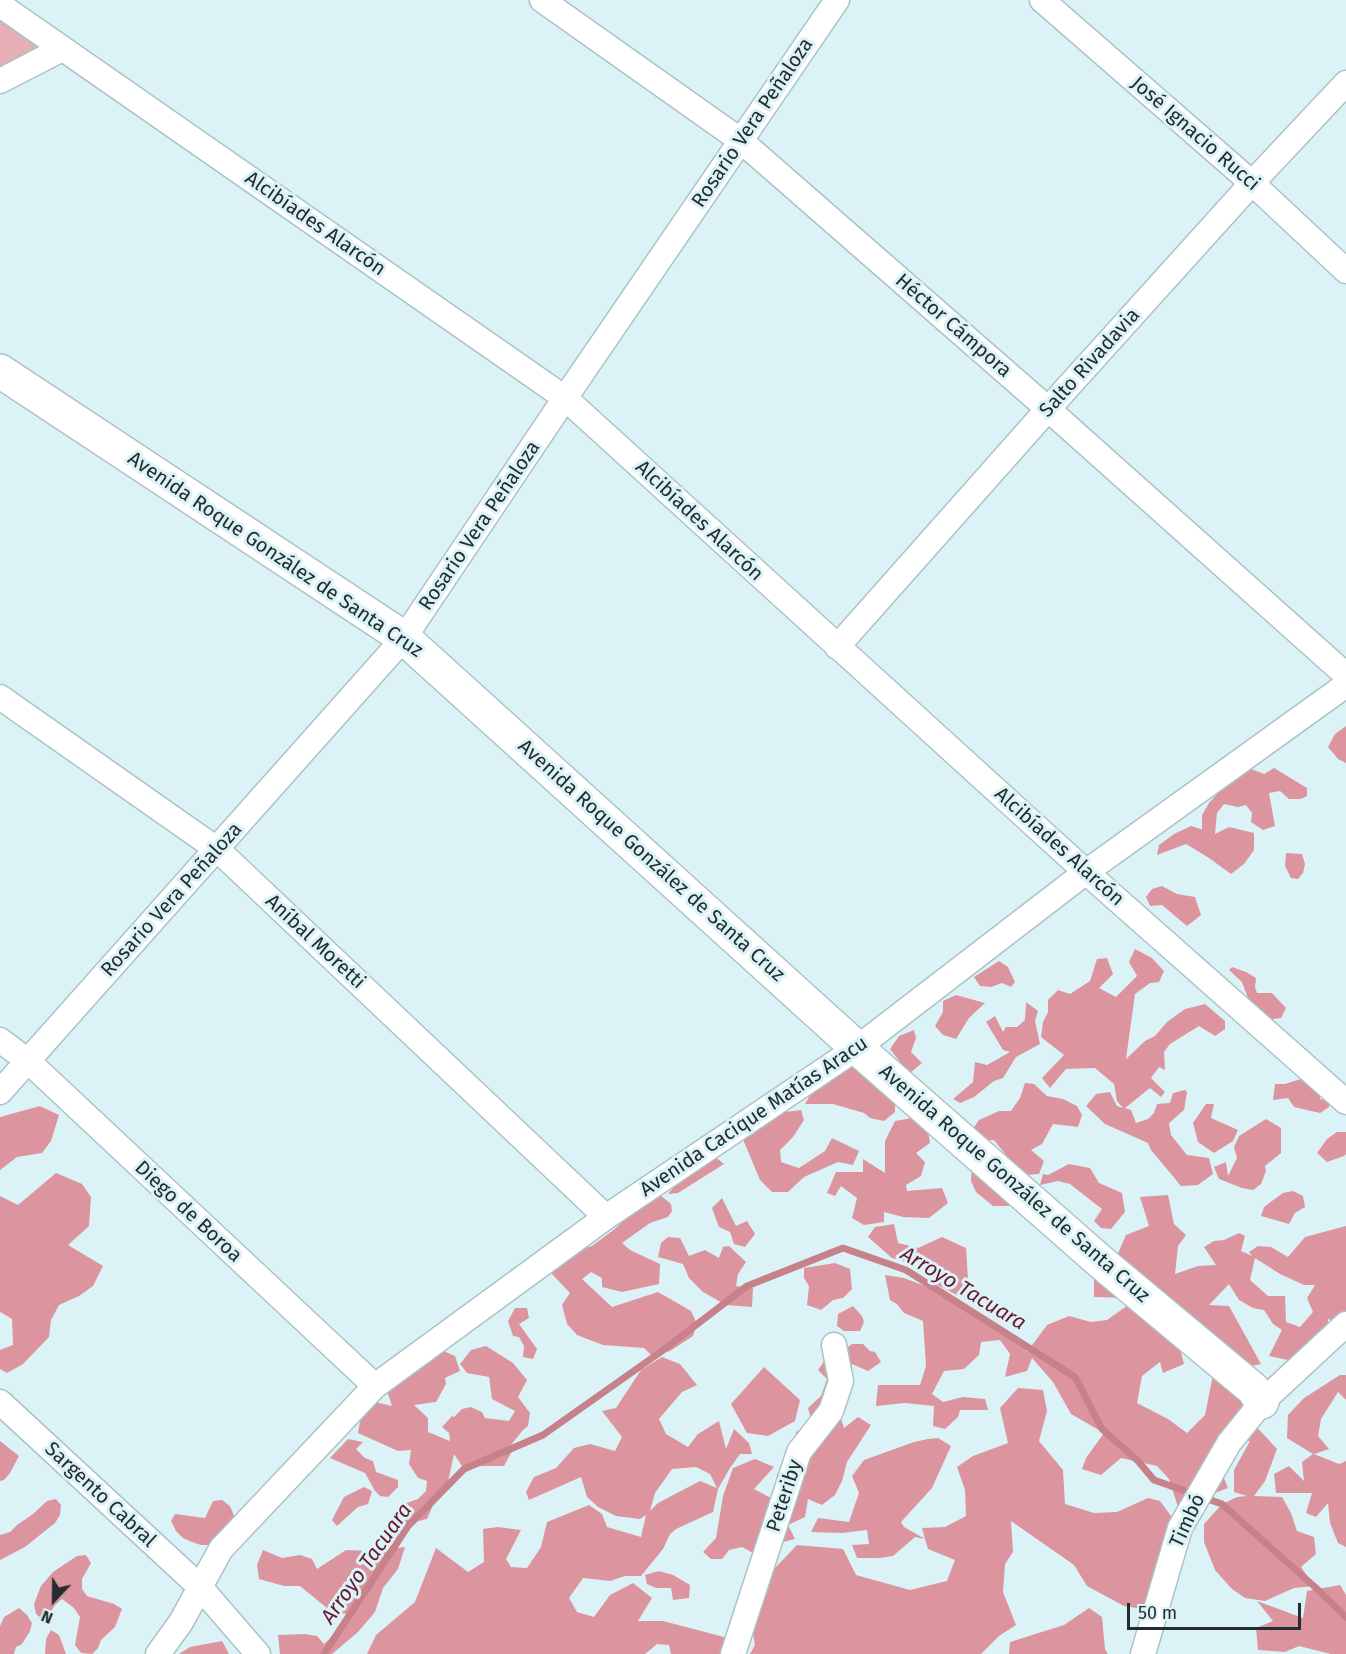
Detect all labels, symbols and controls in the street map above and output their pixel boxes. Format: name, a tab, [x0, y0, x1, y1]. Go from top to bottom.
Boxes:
street label: Rosario Vera Peñaloza	[687, 34, 819, 212]
street label: José Ignacio Rucci	[1126, 72, 1264, 196]
street label: Alcibíades Alarcón	[240, 167, 390, 281]
street label: Héctor Cámpora	[890, 269, 1016, 383]
street label: Salto Rivadavia	[1035, 304, 1145, 422]
street label: Rosario Vera Peñaloza	[414, 437, 546, 615]
street label: Avenida Roque González de Santa Cruz	[123, 447, 427, 663]
street label: Alcibíades Alarcón	[630, 456, 768, 586]
street label: Avenida Roque González de Santa Cruz	[513, 735, 789, 987]
street label: Alcibíades Alarcón	[989, 783, 1129, 911]
street label: Rosario Vera Peñaloza	[96, 818, 248, 982]
street label: Aníbal Moretti	[260, 890, 370, 994]
street label: Avenida Cacique Matías Aracu	[636, 1032, 872, 1202]
street label: Avenida Roque González de Santa Cruz	[874, 1060, 1154, 1308]
street label: Diego de Boroa	[129, 1156, 247, 1268]
water label: Arroyo Tacuara	[896, 1242, 1030, 1336]
street label: Sargento Cabral	[39, 1437, 161, 1553]
street label: Peteriby	[762, 1457, 808, 1535]
street label: Timbó	[1165, 1490, 1211, 1552]
water label: Arroyo Tacuara	[316, 1499, 418, 1629]
north arrow	[24, 1570, 84, 1630]
scale bar	[1130, 1591, 1304, 1629]
text: 50 m	[1138, 1602, 1177, 1624]
text: N	[39, 1606, 56, 1628]

